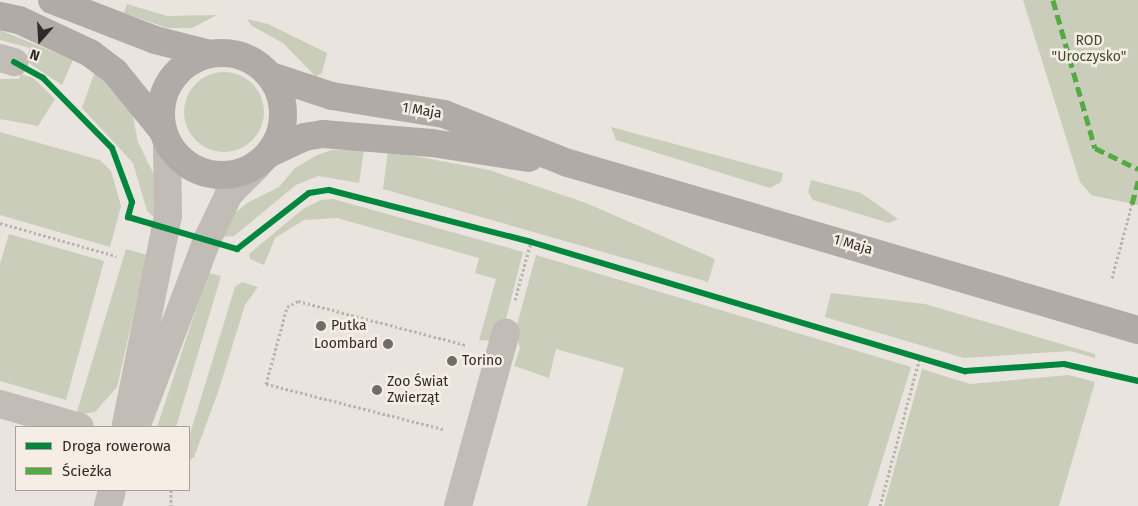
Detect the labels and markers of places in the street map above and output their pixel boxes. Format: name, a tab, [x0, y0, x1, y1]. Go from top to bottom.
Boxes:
place label: Putka	[331, 318, 367, 334]
marker: Putka	[315, 320, 327, 332]
place label: Loombard	[314, 336, 378, 352]
marker: Loombard	[382, 338, 394, 350]
place label: Torino	[462, 353, 502, 369]
marker: Torino	[446, 355, 458, 367]
place label: Zoo Świat Zwierząt	[387, 374, 448, 407]
marker: Zoo Świat Zwierząt	[371, 384, 383, 396]

